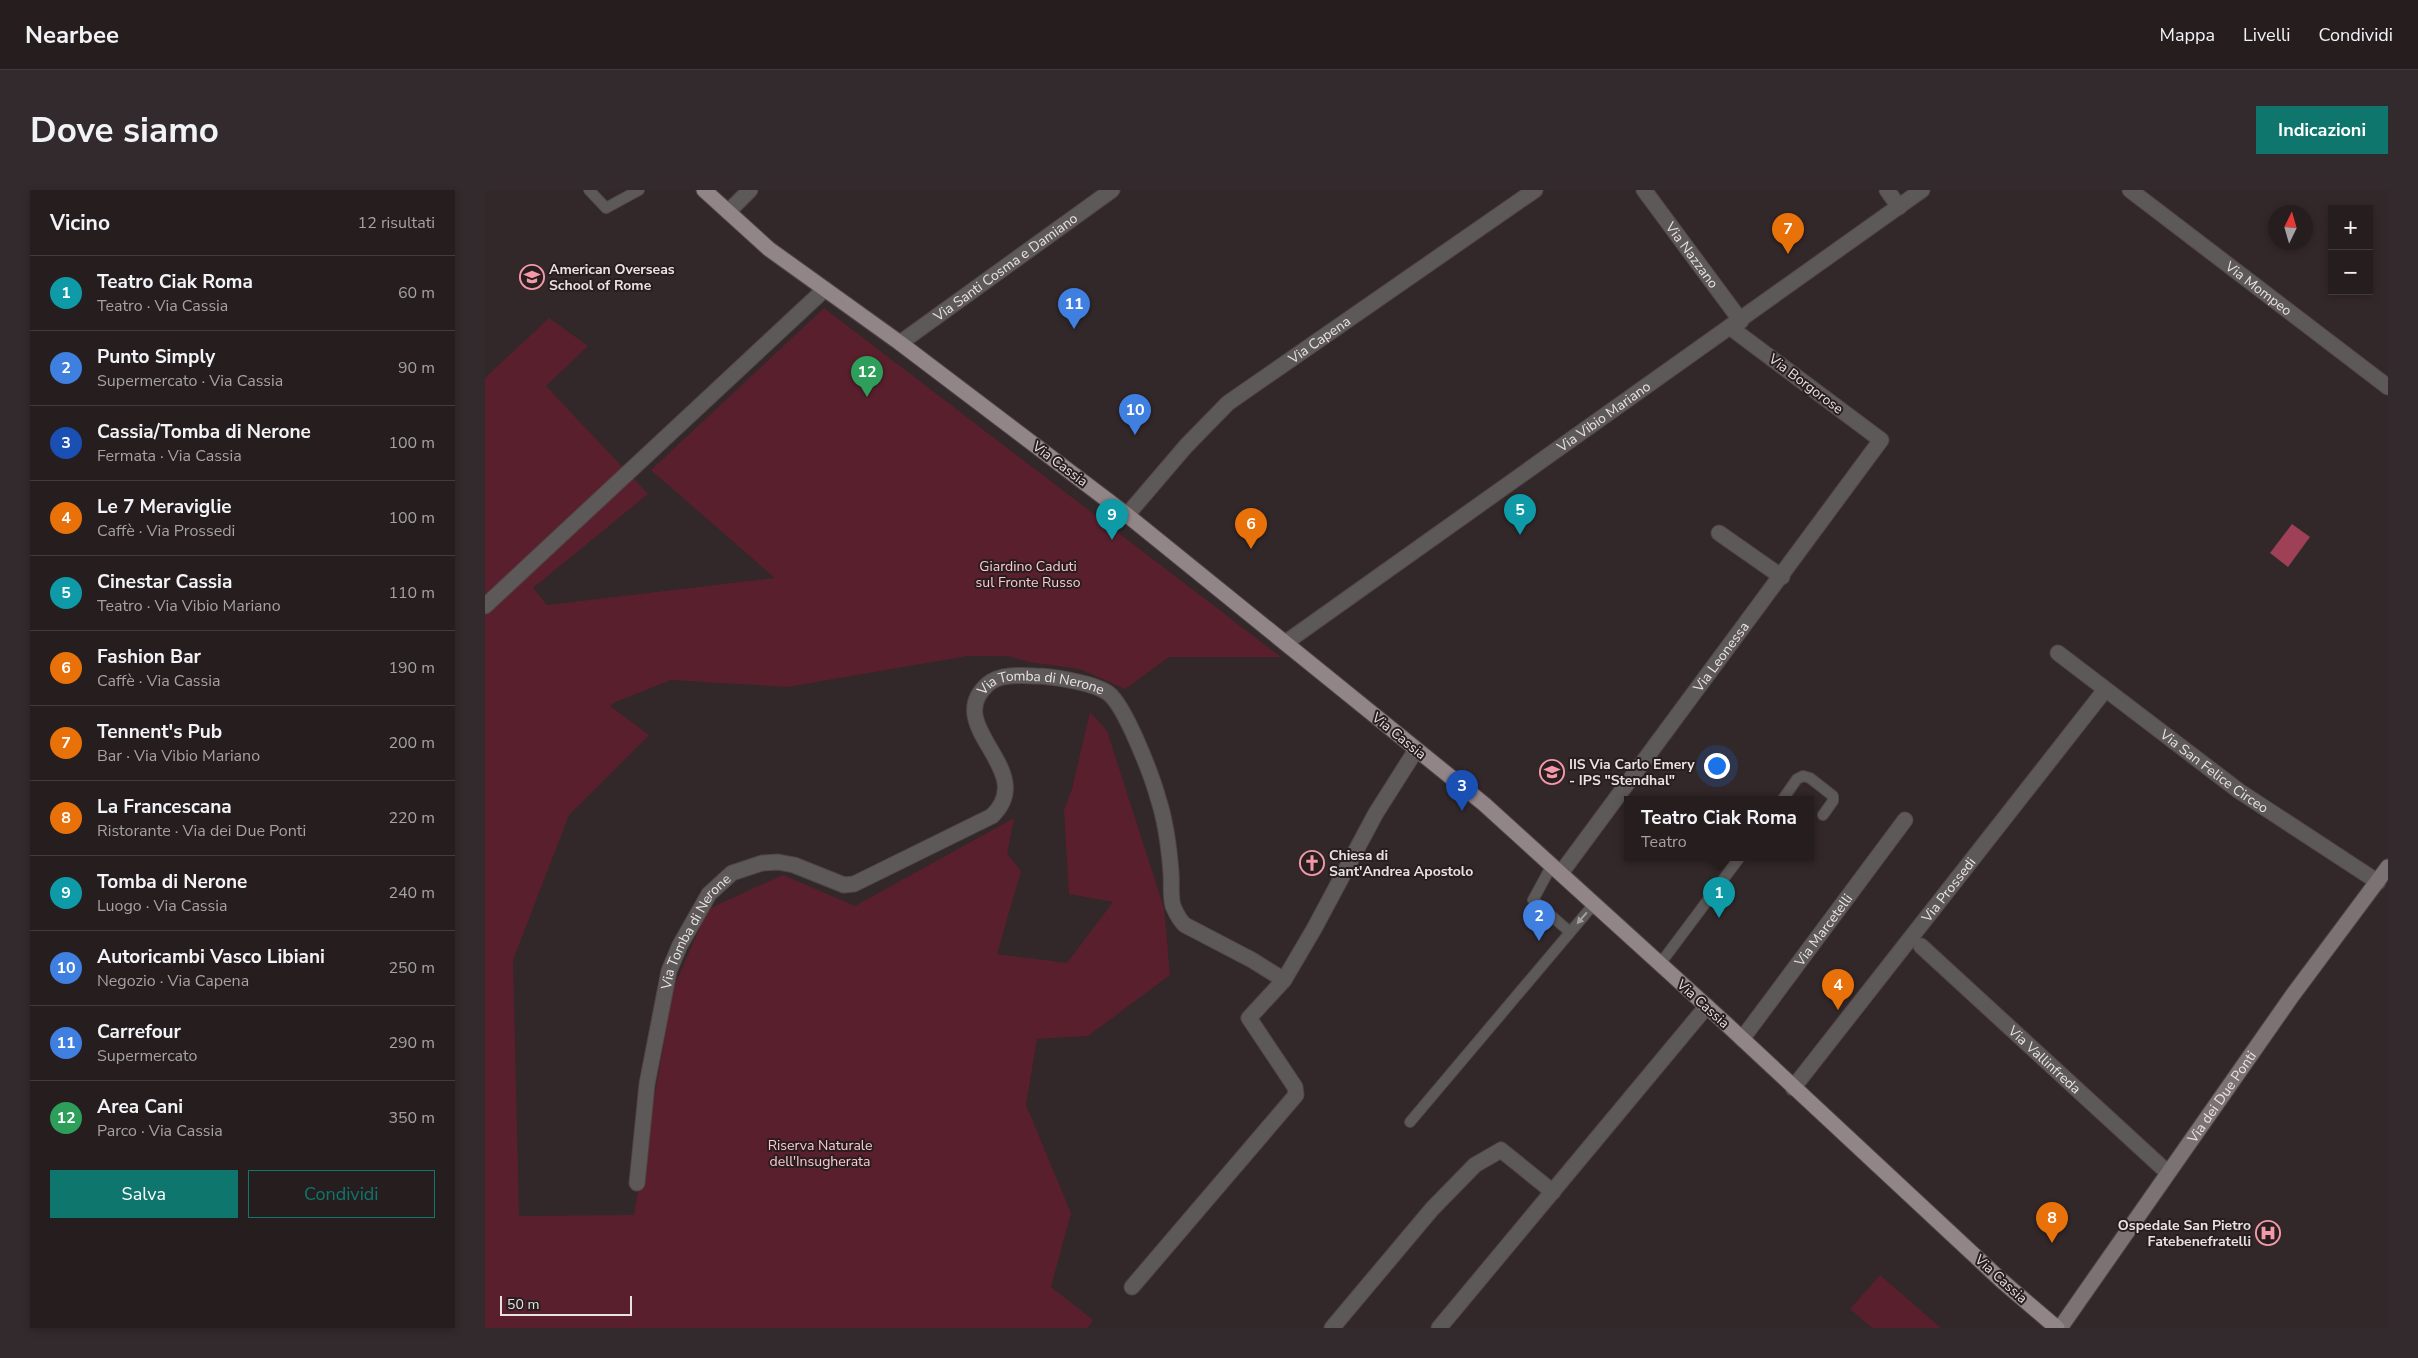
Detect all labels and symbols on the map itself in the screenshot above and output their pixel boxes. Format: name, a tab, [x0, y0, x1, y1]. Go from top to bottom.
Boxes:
north arrow	[2268, 205, 2313, 250]
street label: Via Santi Cosma e Damiano	[929, 208, 1081, 326]
pin: 7	[1772, 213, 1804, 254]
street label: Via Nazzano	[1661, 217, 1723, 292]
street label: Via Mompeo	[2221, 256, 2296, 320]
place label: American Overseas School of Rome	[549, 260, 675, 295]
school or university icon: American Overseas School of Rome	[519, 264, 545, 290]
pin: 11	[1058, 288, 1090, 329]
street label: Via Capena	[1284, 311, 1354, 368]
street label: Via Borgorose	[1764, 349, 1847, 418]
pin: 12	[851, 356, 883, 397]
street label: Via Vibio Mariano	[1552, 377, 1654, 457]
pin: 10	[1119, 394, 1151, 435]
street label: Via Cassia	[1028, 436, 1092, 491]
pin: 5	[1504, 494, 1536, 535]
pin: 9	[1096, 499, 1128, 540]
pin: 6	[1235, 508, 1267, 549]
park label: Giardino Caduti sul Fronte Russo	[976, 557, 1081, 592]
street label: Via Leonessa	[1688, 618, 1753, 697]
text: Via Tomba di Nerone	[972, 666, 1108, 700]
street label: Via Tomba di Nerone	[978, 687, 1110, 707]
street label: Via Cassia	[1367, 708, 1430, 764]
street label: Via San Felice Circeo	[2155, 724, 2272, 817]
your location	[1704, 753, 1730, 779]
place label: IIS Via Carlo Emery - IPS "Stendhal"	[1569, 755, 1695, 790]
school or university icon: IIS Via Carlo Emery - IPS "Stendhal"	[1539, 759, 1565, 785]
pin: 3	[1446, 770, 1478, 811]
place label: Chiesa di Sant'Andrea Apostolo	[1329, 846, 1473, 881]
church icon: Chiesa di Sant'Andrea Apostolo	[1299, 850, 1325, 876]
street label: Via Prossedi	[1916, 853, 1980, 927]
street label: Via Tomba di Nerone	[656, 869, 735, 992]
pin: 1	[1703, 877, 1735, 918]
street label: Via Marcetelli	[1789, 890, 1856, 971]
pin: 2	[1523, 900, 1555, 941]
one-way arrow	[1576, 911, 1588, 923]
pin: 4	[1822, 969, 1854, 1010]
street label: Via Cassia	[1672, 975, 1733, 1033]
street label: Via Vallinfreda	[2004, 1021, 2085, 1098]
street label: Via dei Due Ponti	[2182, 1047, 2260, 1147]
park label: Riserva Naturale dell'Insugherata	[768, 1136, 872, 1171]
pin: 8	[2036, 1202, 2068, 1243]
place label: Ospedale San Pietro Fatebenefratelli	[2118, 1216, 2251, 1251]
hospital icon: Ospedale San Pietro Fatebenefratelli	[2255, 1220, 2281, 1246]
street label: Via Cassia	[1970, 1250, 2031, 1308]
scale bar	[500, 1293, 633, 1316]

